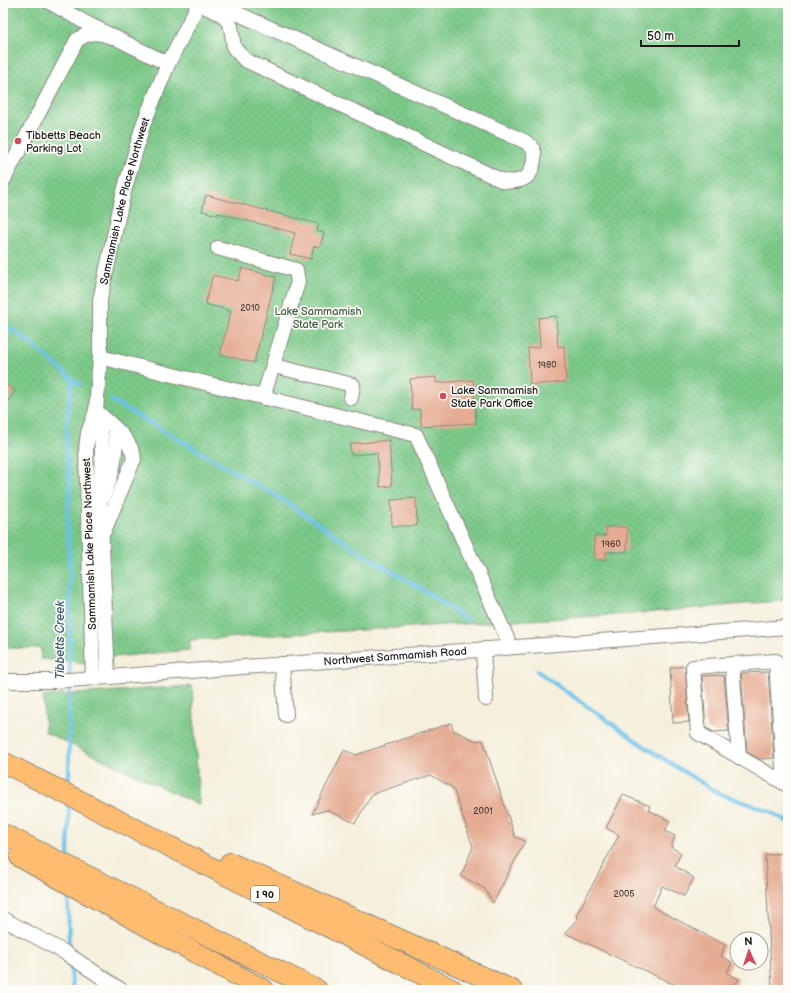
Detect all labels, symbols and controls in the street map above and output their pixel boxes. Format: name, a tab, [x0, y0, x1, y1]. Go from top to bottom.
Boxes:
scale bar	[641, 22, 739, 48]
text: 50 m	[647, 29, 674, 44]
street label: Sammamish Lake Place Northwest	[98, 115, 153, 286]
place label: Tibbetts Beach Parking Lot	[26, 129, 101, 155]
marker: Tibbetts Beach Parking Lot	[13, 136, 23, 146]
house number: 2010	[240, 303, 260, 314]
park label: Lake Sammamish State Park	[274, 305, 362, 331]
house number: 1980	[537, 360, 557, 371]
place label: Lake Sammamish State Park Office	[451, 384, 538, 410]
marker: Lake Sammamish State Park Office	[438, 391, 448, 401]
street label: Sammamish Lake Place Northwest	[80, 457, 99, 630]
house number: 1960	[601, 539, 621, 550]
water label: Tibbetts Creek	[53, 600, 68, 679]
street label: Northwest Sammamish Road	[323, 645, 467, 668]
house number: 2001	[473, 806, 493, 817]
road number: I 90	[251, 886, 279, 902]
house number: 2005	[613, 889, 635, 900]
north arrow	[729, 931, 769, 971]
text: N	[744, 935, 753, 948]

